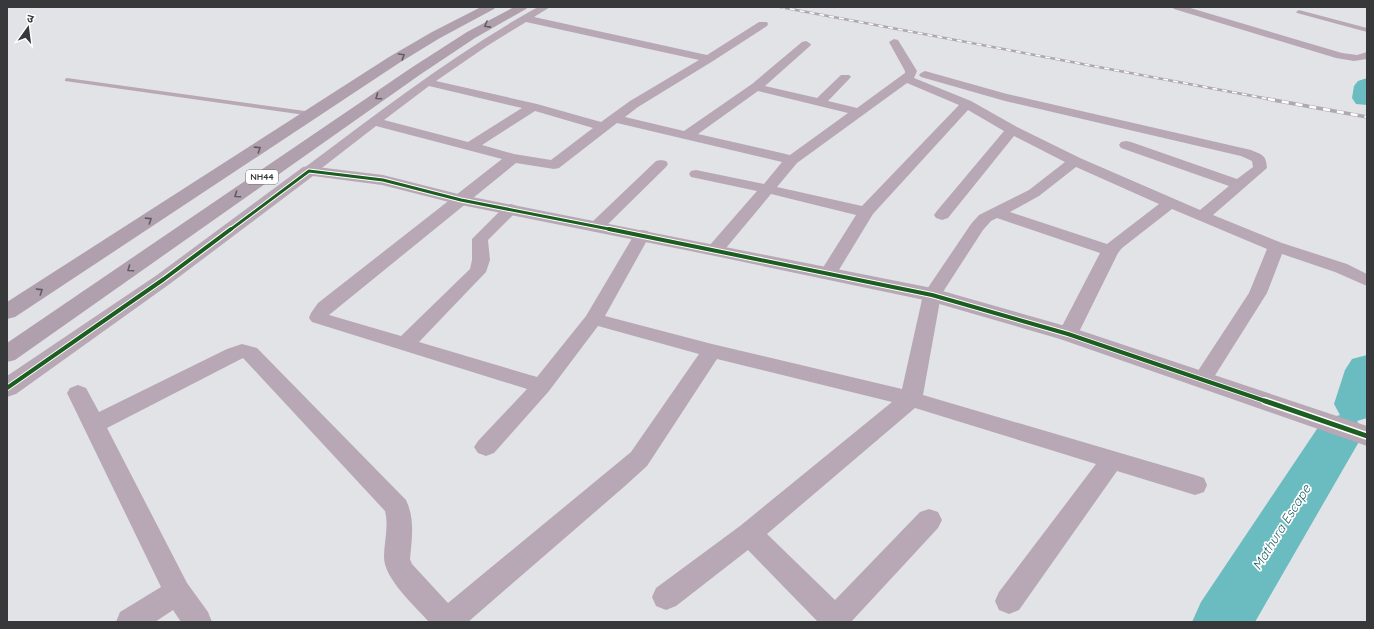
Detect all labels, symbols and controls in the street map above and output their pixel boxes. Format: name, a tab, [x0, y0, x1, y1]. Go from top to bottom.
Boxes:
north arrow	[8, 8, 48, 48]
text: उ	[26, 11, 36, 26]
one-way arrow	[484, 21, 491, 28]
one-way arrow	[398, 53, 405, 60]
one-way arrow	[376, 92, 383, 99]
one-way arrow	[254, 147, 261, 154]
road number: NH44	[246, 170, 278, 184]
one-way arrow	[234, 190, 241, 198]
one-way arrow	[145, 217, 152, 225]
one-way arrow	[127, 264, 134, 272]
one-way arrow	[36, 288, 43, 296]
water label: Mathura Escape	[1248, 481, 1314, 573]

